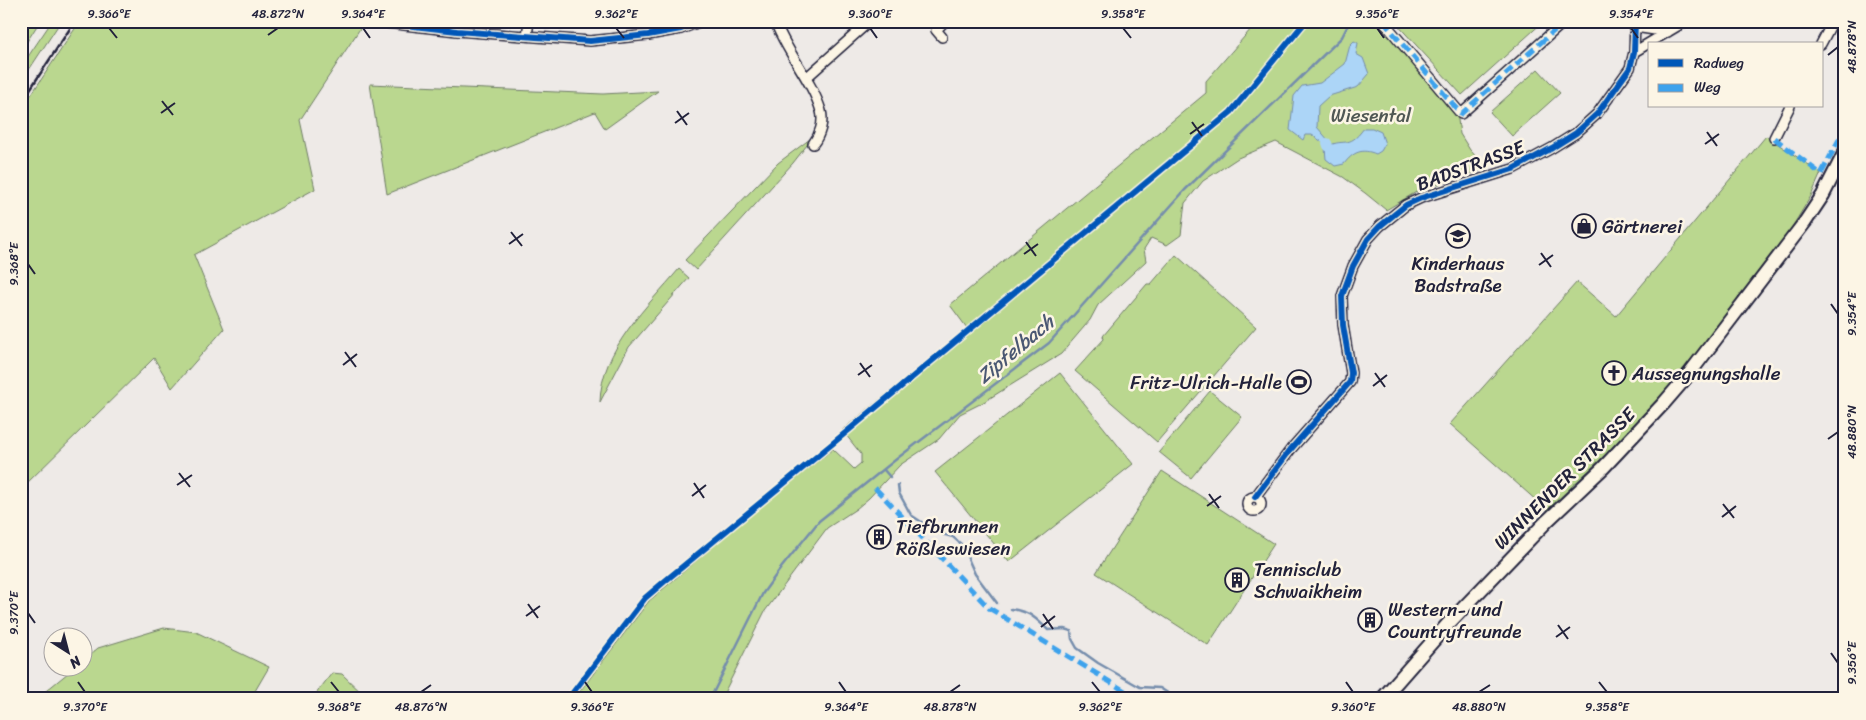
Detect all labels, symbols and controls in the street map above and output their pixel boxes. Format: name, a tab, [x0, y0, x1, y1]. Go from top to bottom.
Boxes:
text: 9.366°E	[87, 3, 132, 25]
text: 48.872°N	[252, 3, 305, 25]
text: 9.364°E	[341, 3, 386, 25]
text: 9.362°E	[594, 3, 639, 25]
text: 9.360°E	[848, 3, 893, 25]
text: 9.358°E	[1101, 3, 1146, 25]
text: 9.356°E	[1355, 3, 1400, 25]
text: 9.354°E	[1609, 3, 1654, 25]
text: 48.878°N	[1841, 20, 1863, 74]
legend	[1648, 42, 1824, 108]
text: Radweg	[1694, 50, 1744, 76]
text: Weg	[1694, 74, 1721, 100]
park label: Wiesental	[1331, 99, 1412, 132]
street label: BADSTRASSE	[1411, 130, 1530, 200]
place label: Gärtnerei	[1602, 210, 1683, 243]
shop icon: Gärtnerei	[1571, 213, 1597, 239]
school or university icon: Kinderhaus Badstraße	[1445, 223, 1471, 249]
text: 9.368°E	[3, 241, 25, 286]
place label: Kinderhaus Badstraße	[1411, 247, 1505, 302]
text: 9.354°E	[1841, 291, 1863, 336]
water label: Zipfelbach	[968, 305, 1063, 393]
place label: Aussegnungshalle	[1631, 357, 1781, 390]
church icon: Aussegnungshalle	[1601, 360, 1627, 386]
place label: Fritz-Ulrich-Halle	[1130, 366, 1282, 399]
sports icon: Fritz-Ulrich-Halle	[1286, 369, 1312, 395]
street label: WINNENDER STRASSE	[1485, 398, 1645, 558]
text: 48.880°N	[1841, 404, 1863, 459]
place label: Tiefbrunnen Rößleswiesen	[896, 510, 1011, 565]
building icon: Tiefbrunnen Rößleswiesen	[866, 524, 892, 550]
place label: Tennisclub Schwaikheim	[1254, 553, 1362, 608]
building icon: Tennisclub Schwaikheim	[1224, 567, 1250, 593]
text: 9.370°E	[3, 590, 25, 635]
place label: Western- und Countryfreunde	[1388, 593, 1521, 648]
building icon: Western- und Countryfreunde	[1357, 607, 1383, 633]
north arrow	[42, 628, 92, 678]
text: 9.356°E	[1841, 640, 1863, 685]
text: N	[64, 649, 87, 675]
text: 9.370°E	[63, 696, 108, 718]
text: 9.368°E	[317, 696, 362, 718]
text: 48.876°N	[395, 696, 448, 718]
text: 9.366°E	[570, 696, 615, 718]
text: 9.364°E	[824, 696, 869, 718]
text: 48.878°N	[923, 696, 977, 718]
text: 9.362°E	[1078, 696, 1123, 718]
text: 9.360°E	[1331, 696, 1376, 718]
text: 48.880°N	[1452, 696, 1507, 718]
text: 9.358°E	[1585, 696, 1630, 718]

